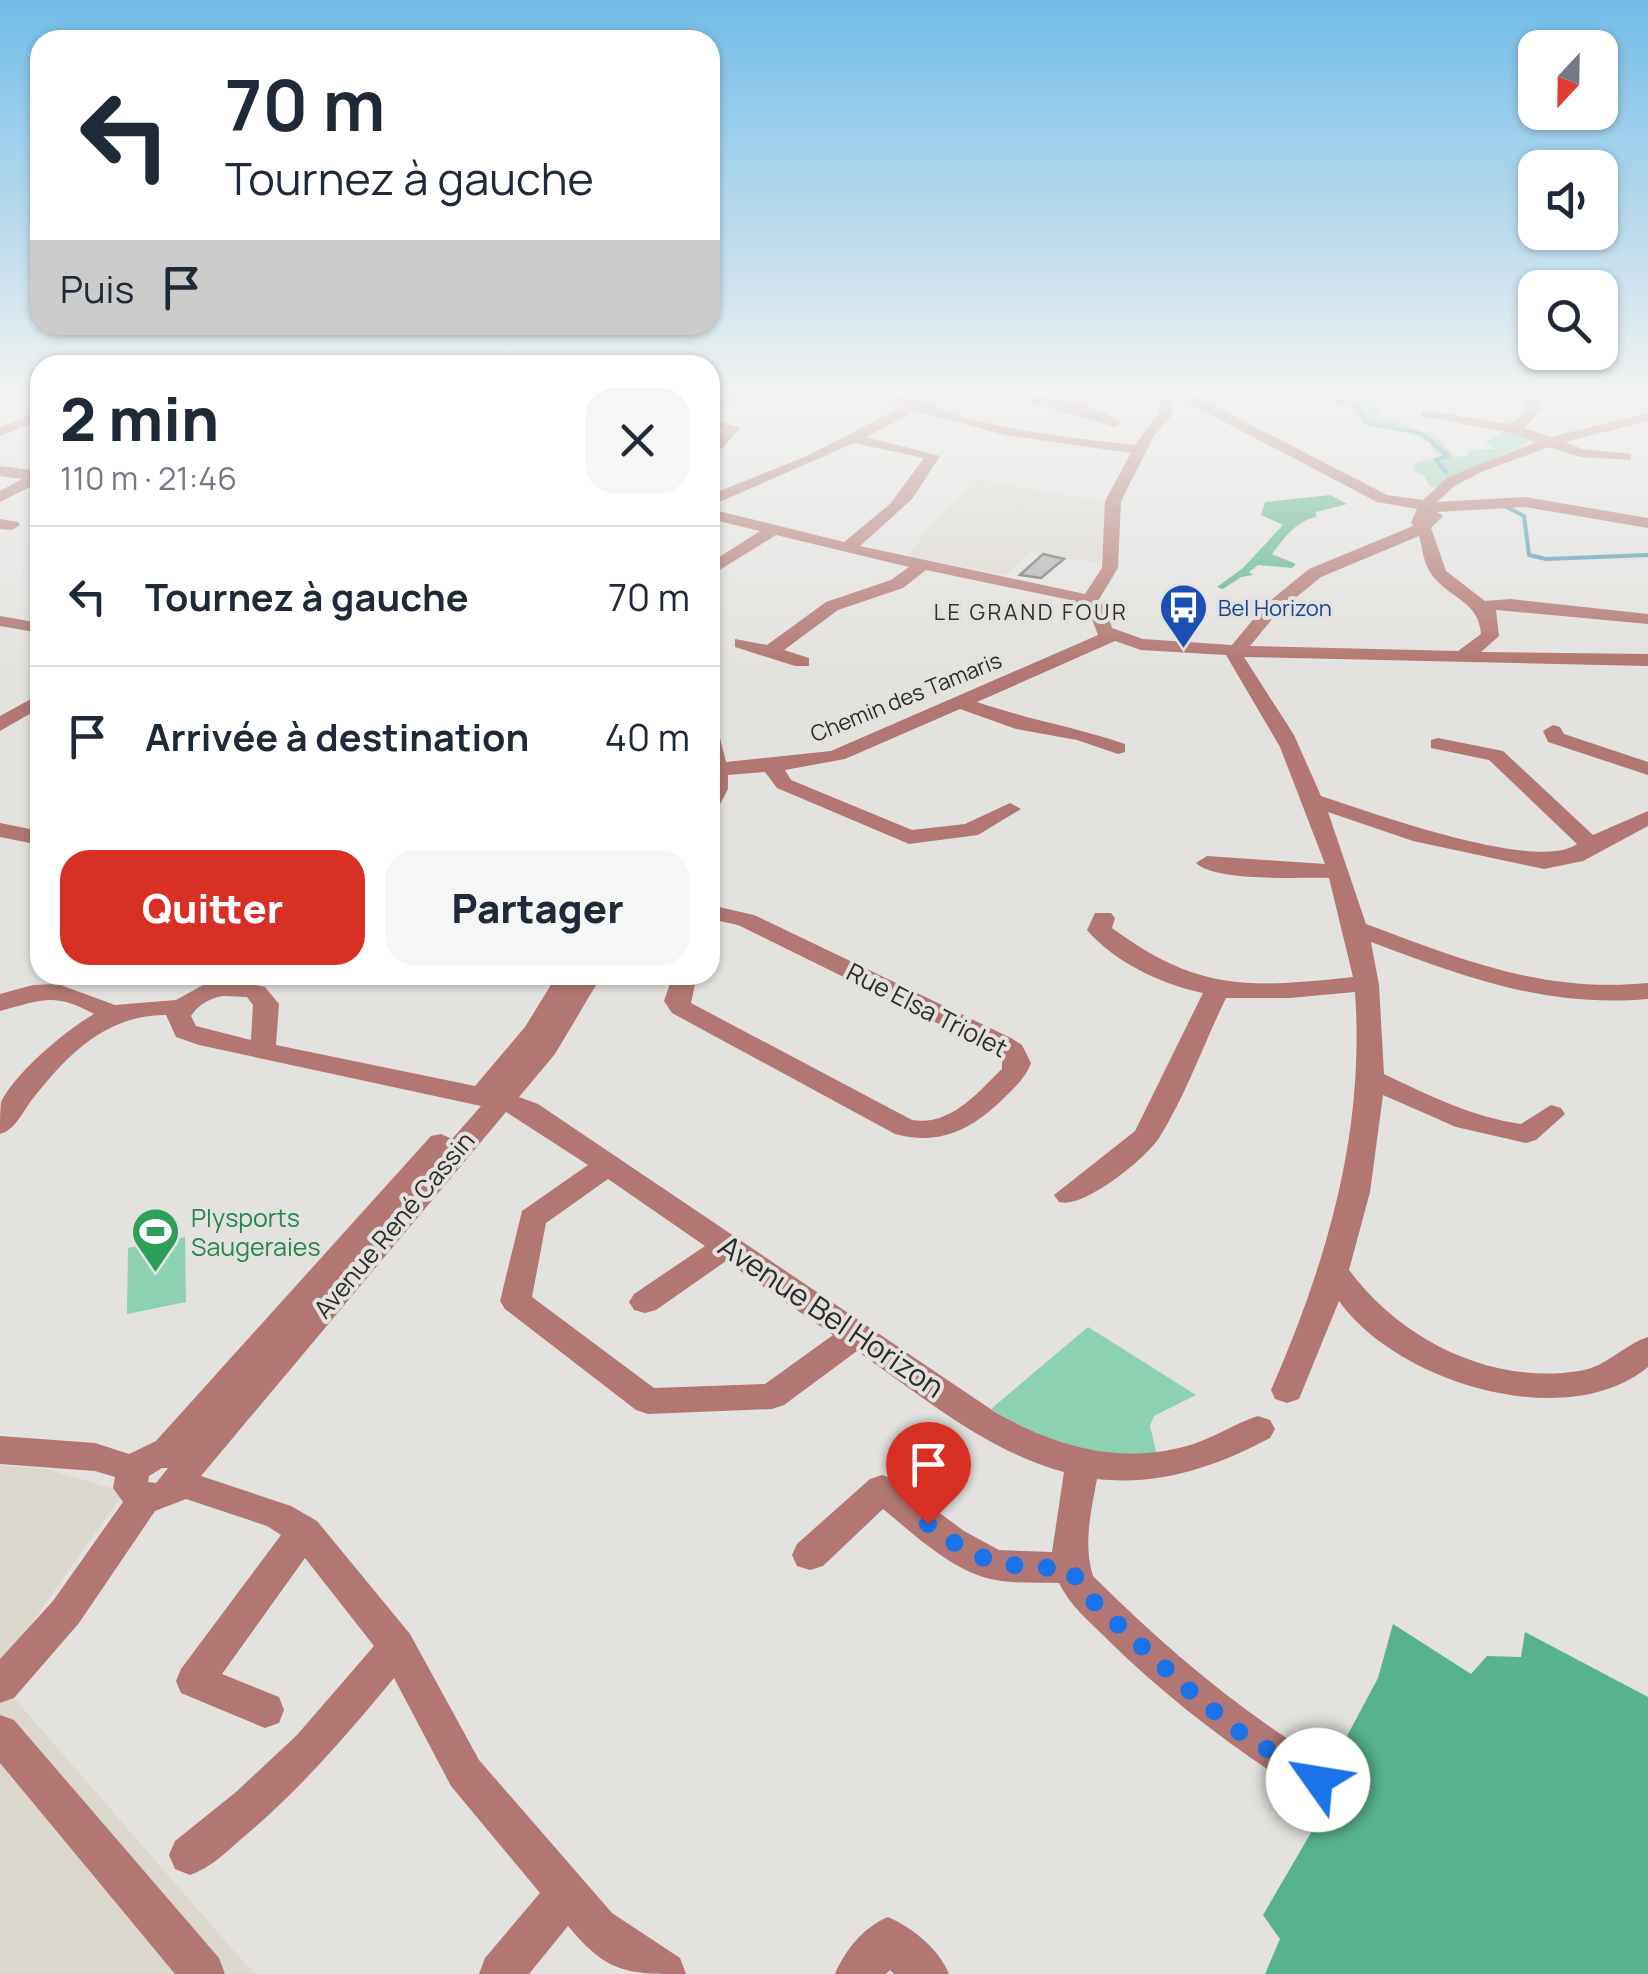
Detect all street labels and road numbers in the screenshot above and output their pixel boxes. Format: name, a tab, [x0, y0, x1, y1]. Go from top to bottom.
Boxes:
street label: Chemin des Tamaris	[806, 645, 1006, 749]
street label: Rue Elsa Triolet	[841, 954, 1014, 1065]
street label: Avenue René Cassin	[305, 1124, 482, 1325]
street label: Avenue Bel Horizon	[711, 1225, 953, 1407]

